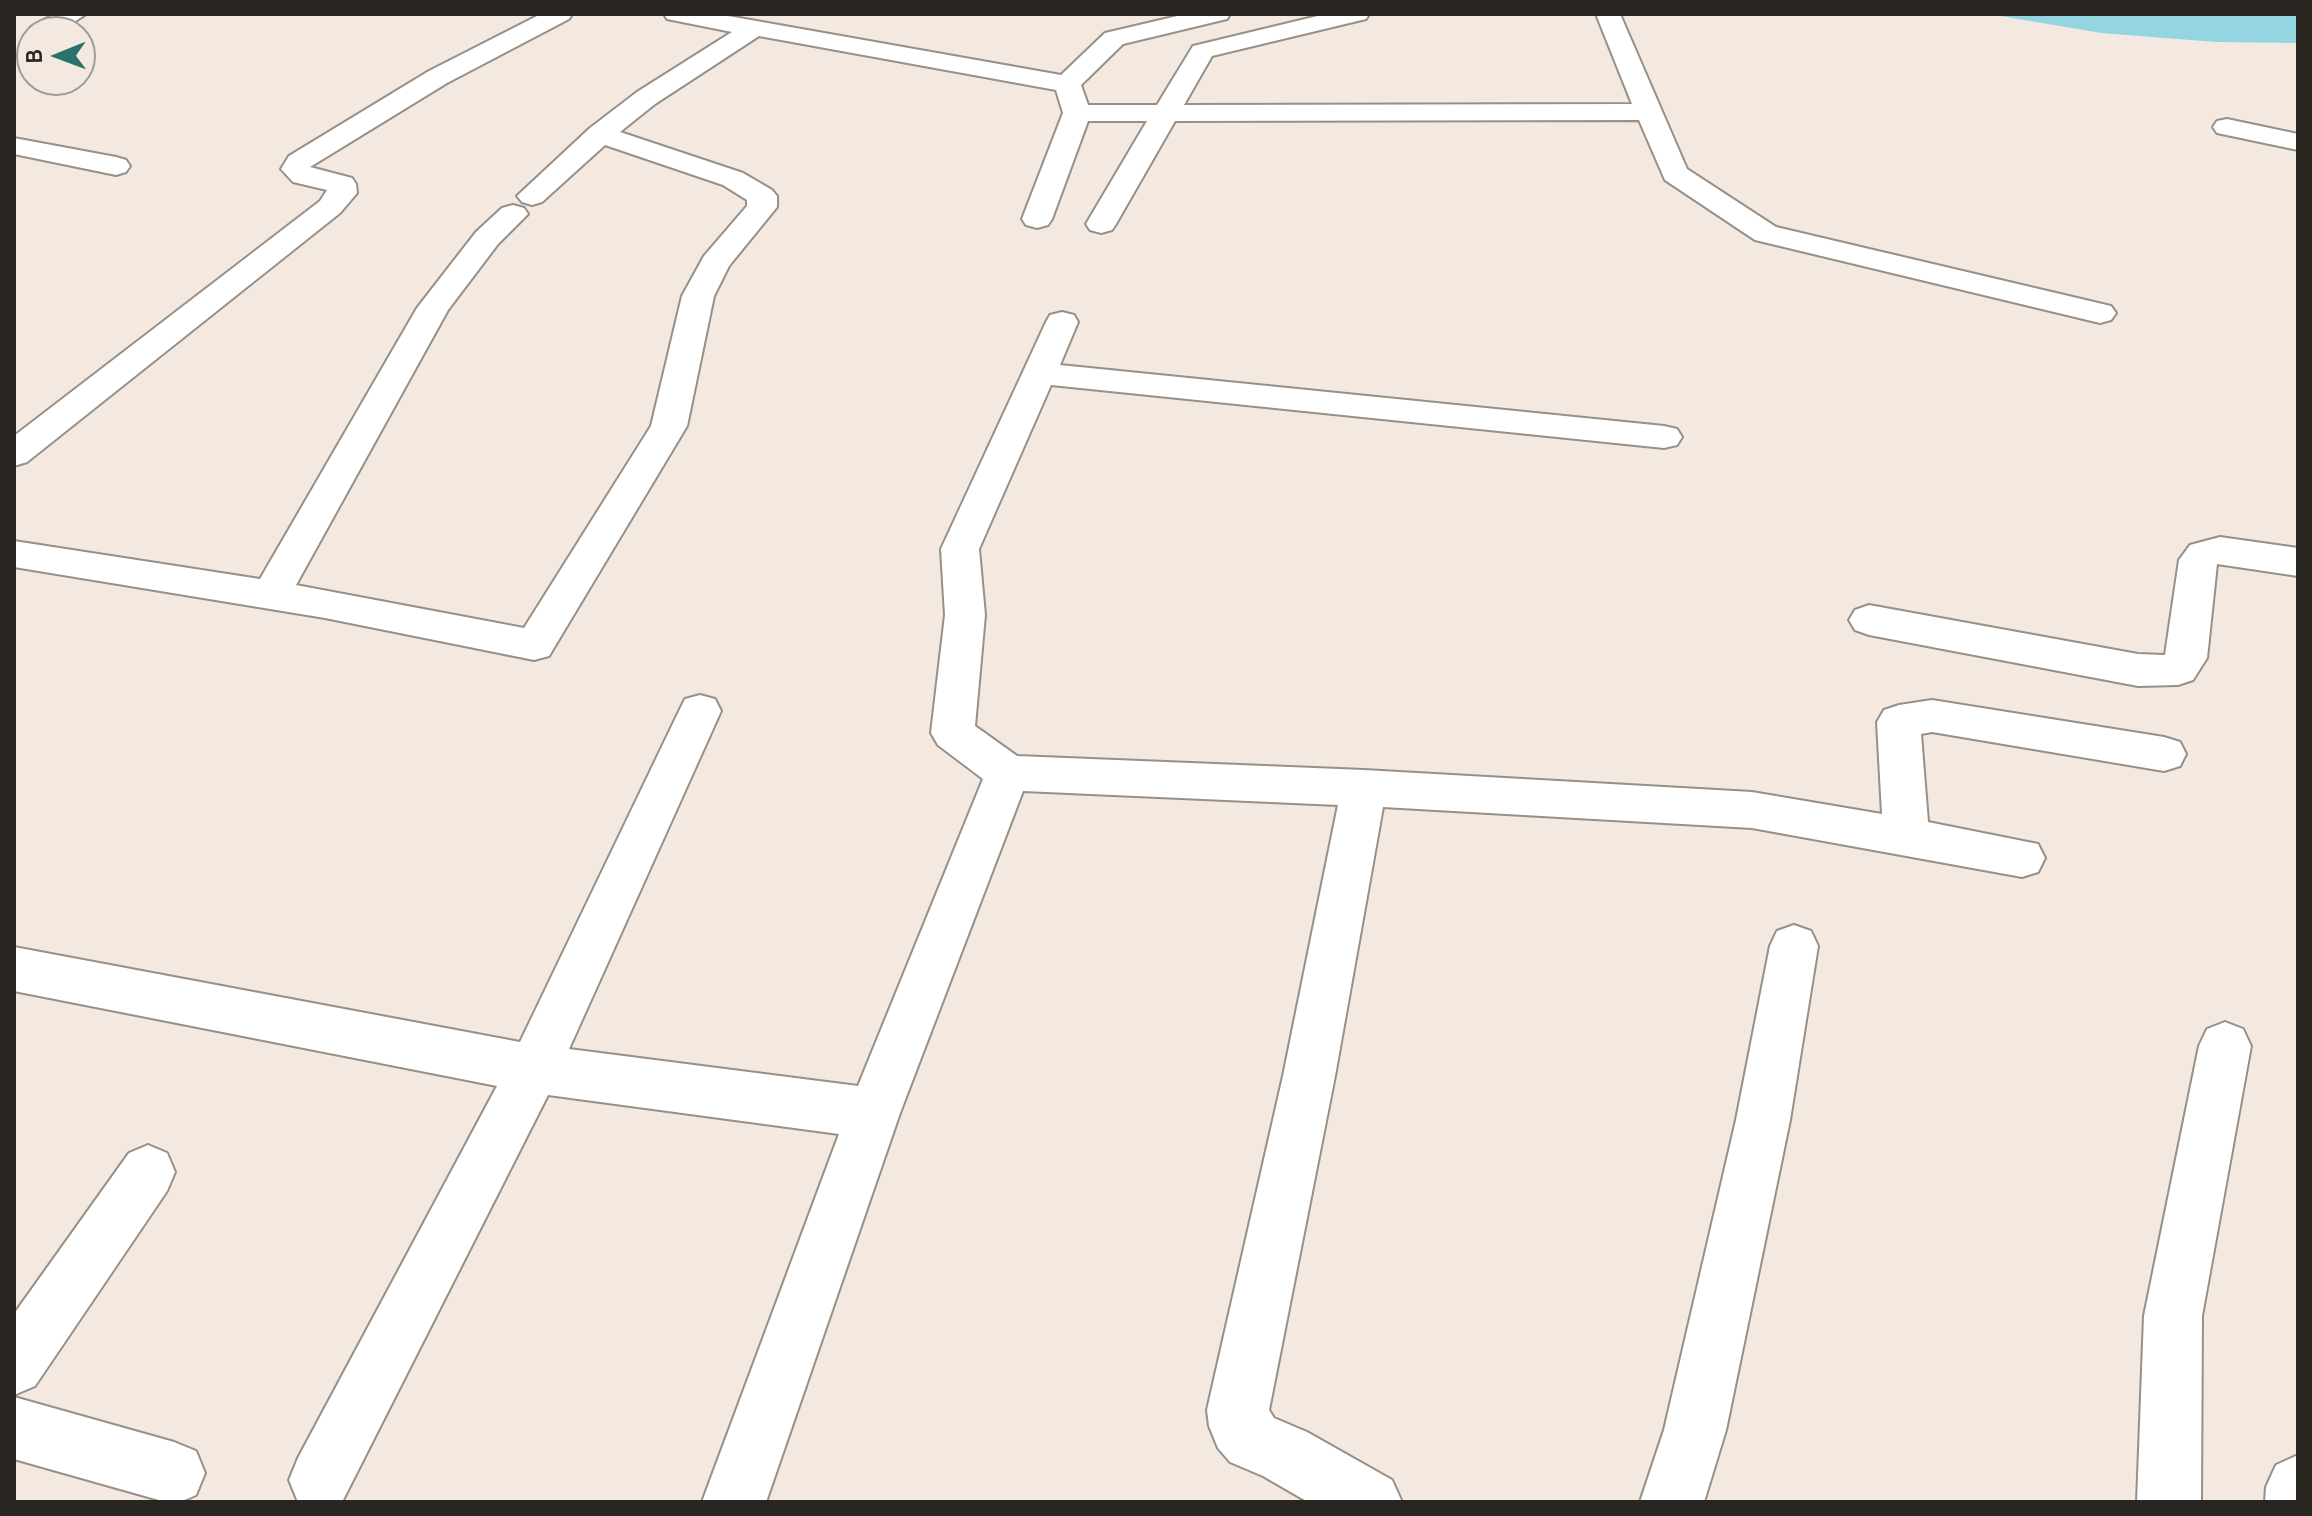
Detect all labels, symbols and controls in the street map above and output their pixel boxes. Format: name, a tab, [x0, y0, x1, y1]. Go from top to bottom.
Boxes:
north arrow	[16, 16, 96, 96]
text: B	[19, 49, 49, 64]

